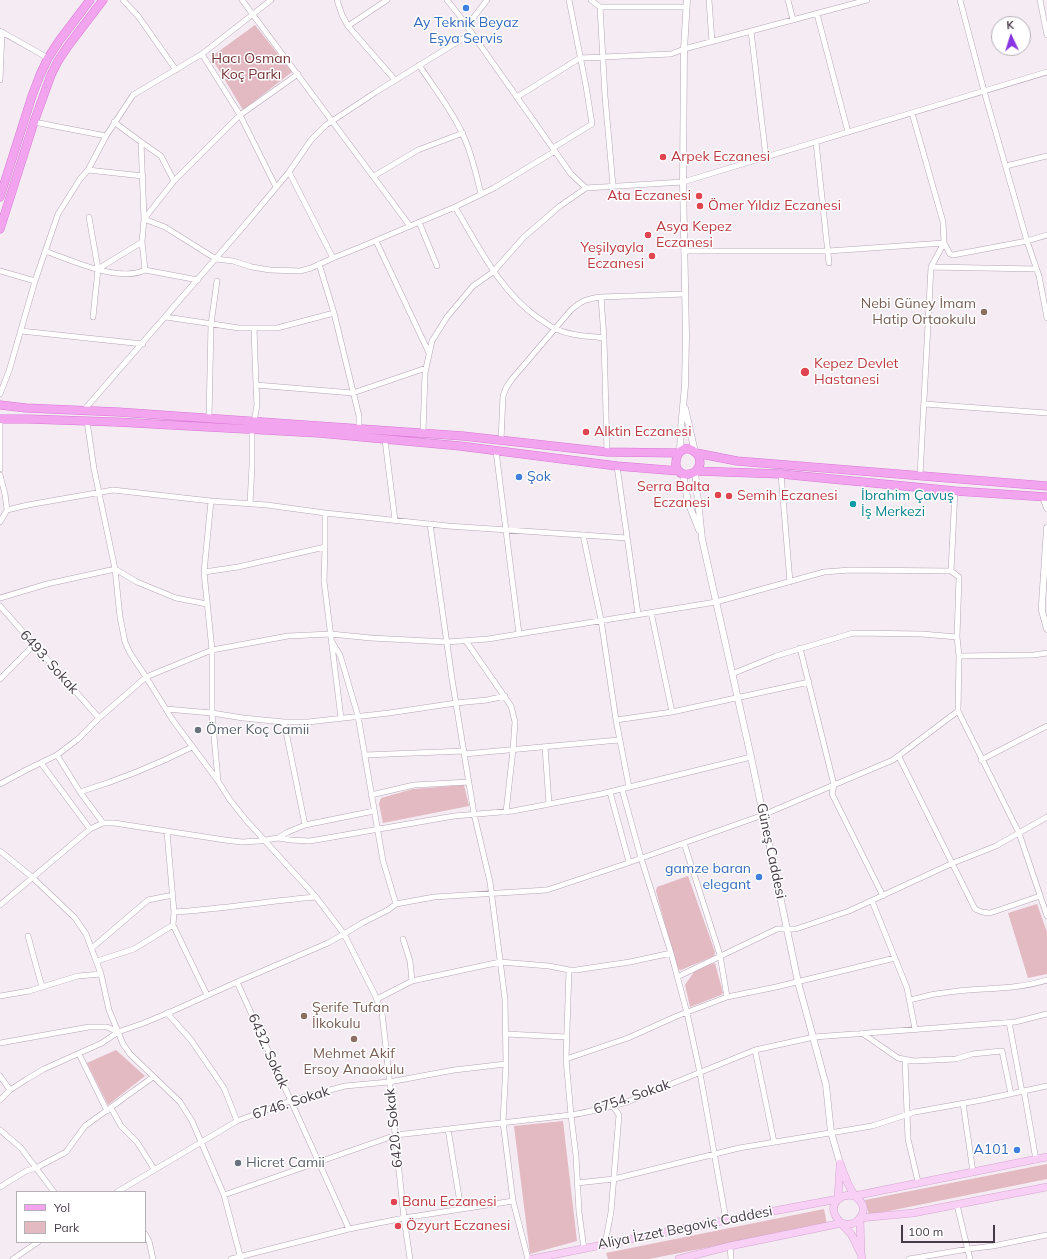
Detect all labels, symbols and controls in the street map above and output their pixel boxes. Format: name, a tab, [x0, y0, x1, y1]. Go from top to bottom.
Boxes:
marker: Ay Teknik Beyaz Eşya Servis	[461, 3, 471, 13]
place label: Ay Teknik Beyaz Eşya Servis	[413, 15, 519, 48]
north arrow	[991, 16, 1031, 56]
text: K	[1006, 18, 1014, 32]
park label: Hacı Osman Koç Parkı	[211, 51, 291, 84]
place label: Arpek Eczanesi	[671, 149, 770, 165]
marker: Arpek Eczanesi	[658, 152, 668, 162]
place label: Ata Eczanesi	[607, 188, 691, 204]
marker: Ata Eczanesi	[694, 191, 704, 201]
place label: Ömer Yıldız Eczanesi	[708, 198, 841, 214]
marker: Ömer Yıldız Eczanesi	[695, 201, 705, 211]
place label: Asya Kepez Eczanesi	[656, 219, 732, 252]
marker: Asya Kepez Eczanesi	[643, 230, 653, 240]
place label: Yeşilyayla Eczanesi	[581, 240, 644, 272]
marker: Yeşilyayla Eczanesi	[647, 251, 657, 261]
place label: Nebi Güney İmam Hatip Ortaokulu	[861, 296, 976, 328]
marker: Nebi Güney İmam Hatip Ortaokulu	[979, 307, 989, 317]
place label: Kepez Devlet Hastanesi	[814, 356, 898, 388]
marker: Kepez Devlet Hastanesi	[799, 366, 811, 378]
place label: Alktin Eczanesi	[594, 424, 692, 440]
marker: Alktin Eczanesi	[581, 427, 591, 437]
place label: Şok	[527, 469, 551, 485]
marker: Şok	[514, 472, 524, 482]
place label: Serra Balta Eczanesi	[637, 479, 710, 512]
place label: Semih Eczanesi	[737, 488, 838, 504]
place label: İbrahim Çavuş İş Merkezi	[861, 488, 954, 520]
marker: Serra Balta Eczanesi	[713, 490, 723, 500]
marker: Semih Eczanesi	[724, 491, 734, 501]
marker: İbrahim Çavuş İş Merkezi	[848, 499, 858, 509]
street label: 6493. Sokak	[16, 627, 82, 697]
place label: Ömer Koç Camii	[206, 722, 309, 738]
marker: Ömer Koç Camii	[193, 725, 203, 735]
street label: Güneş Caddesi	[753, 802, 789, 900]
place label: gamze baran elegant	[665, 861, 751, 894]
marker: gamze baran elegant	[754, 872, 764, 882]
place label: Şerife Tufan İlkokulu	[312, 1000, 389, 1032]
street label: 6432. Sokak	[244, 1011, 292, 1091]
marker: Şerife Tufan İlkokulu	[299, 1011, 309, 1021]
marker: Mehmet Akif Ersoy Anaokulu	[349, 1034, 359, 1044]
place label: Mehmet Akif Ersoy Anaokulu	[304, 1046, 404, 1078]
street label: 6754. Sokak	[591, 1076, 673, 1118]
street label: 6746. Sokak	[250, 1083, 332, 1123]
street label: 6420. Sokak	[381, 1087, 407, 1169]
place label: A101	[974, 1142, 1009, 1158]
marker: A101	[1012, 1145, 1022, 1155]
place label: Hicret Camii	[246, 1155, 325, 1171]
marker: Hicret Camii	[233, 1158, 243, 1168]
legend	[16, 1191, 146, 1243]
place label: Banu Eczanesi	[402, 1194, 497, 1210]
marker: Banu Eczanesi	[389, 1197, 399, 1207]
text: Yol	[54, 1200, 70, 1215]
street label: Aliya İzzet Begoviç Caddesi	[596, 1203, 774, 1253]
scale bar	[903, 1217, 997, 1243]
place label: Özyurt Eczanesi	[406, 1218, 510, 1234]
text: Park	[54, 1220, 79, 1235]
marker: Özyurt Eczanesi	[393, 1221, 403, 1231]
text: 100 m	[908, 1224, 943, 1239]

